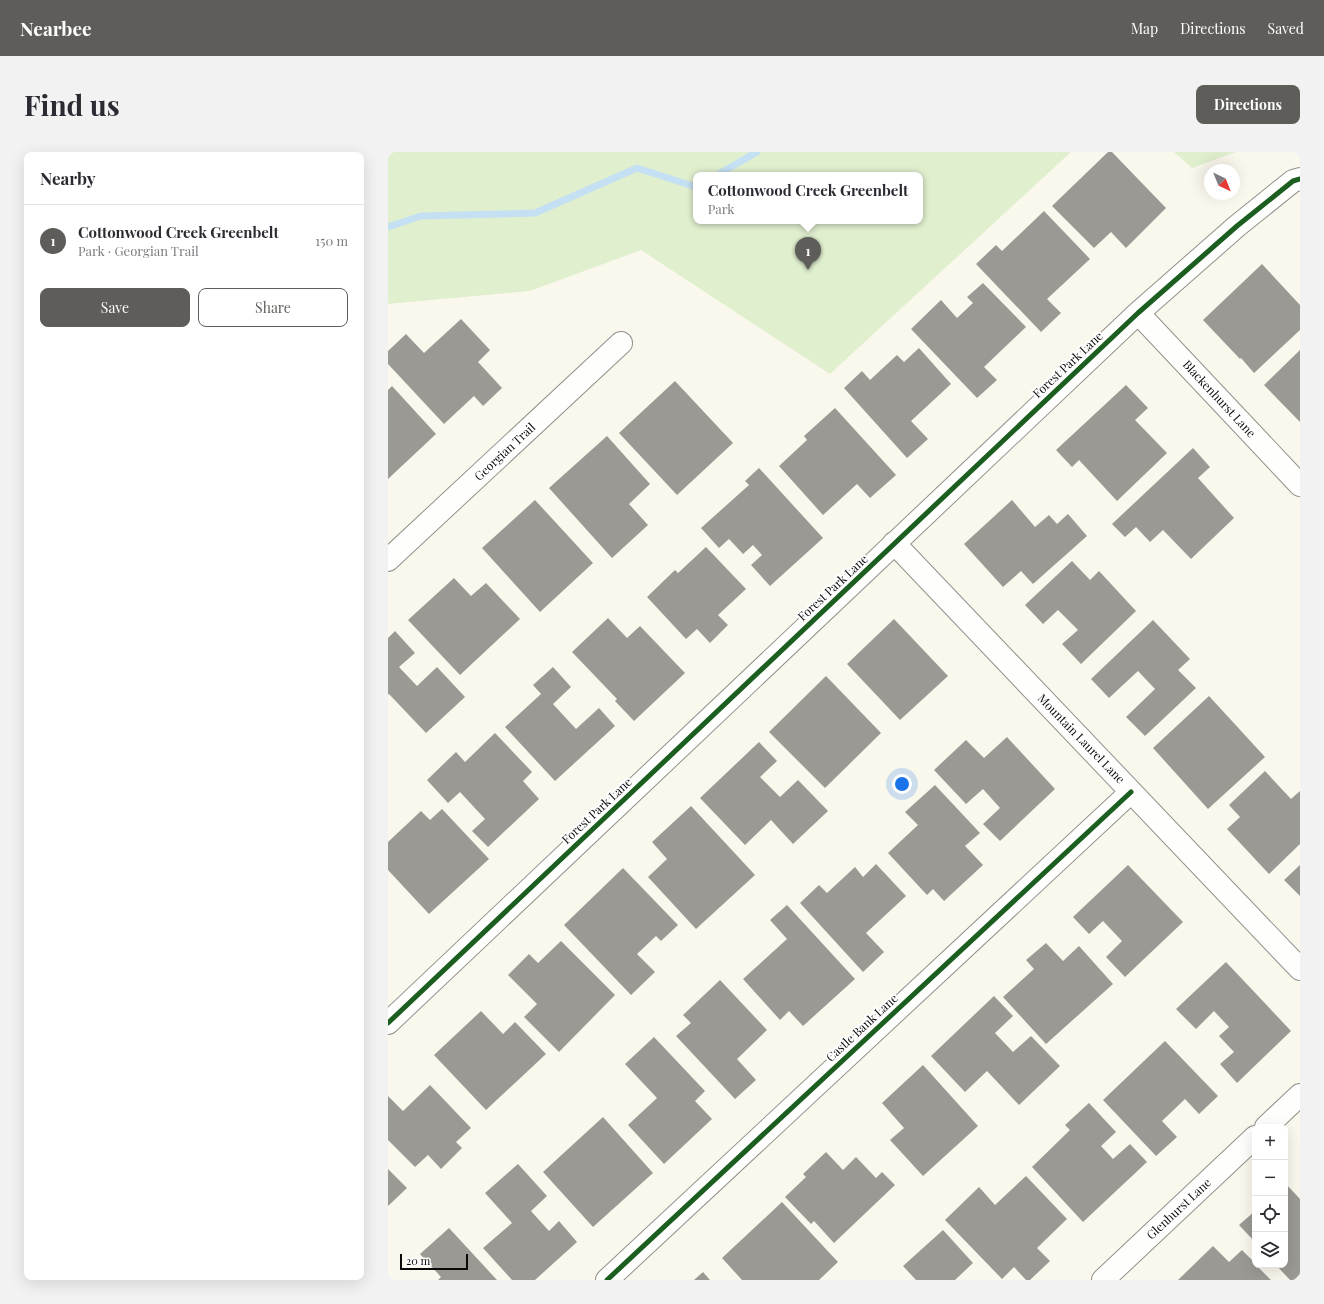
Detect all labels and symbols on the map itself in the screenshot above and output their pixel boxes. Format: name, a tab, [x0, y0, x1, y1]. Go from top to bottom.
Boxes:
north arrow	[1204, 164, 1240, 200]
pin: 1	[795, 237, 821, 270]
street label: Forest Park Lane	[1029, 328, 1106, 401]
street label: Blackenhurst Lane	[1180, 356, 1260, 440]
street label: Georgian Trail	[470, 418, 539, 484]
street label: Forest Park Lane	[794, 551, 871, 624]
street label: Mountain Laurel Lane	[1035, 690, 1129, 787]
street label: Forest Park Lane	[558, 774, 635, 847]
your location	[892, 774, 912, 794]
street label: Castle Bank Lane	[822, 990, 901, 1065]
street label: Glenhurst Lane	[1143, 1174, 1214, 1242]
scale bar	[400, 1252, 468, 1271]

